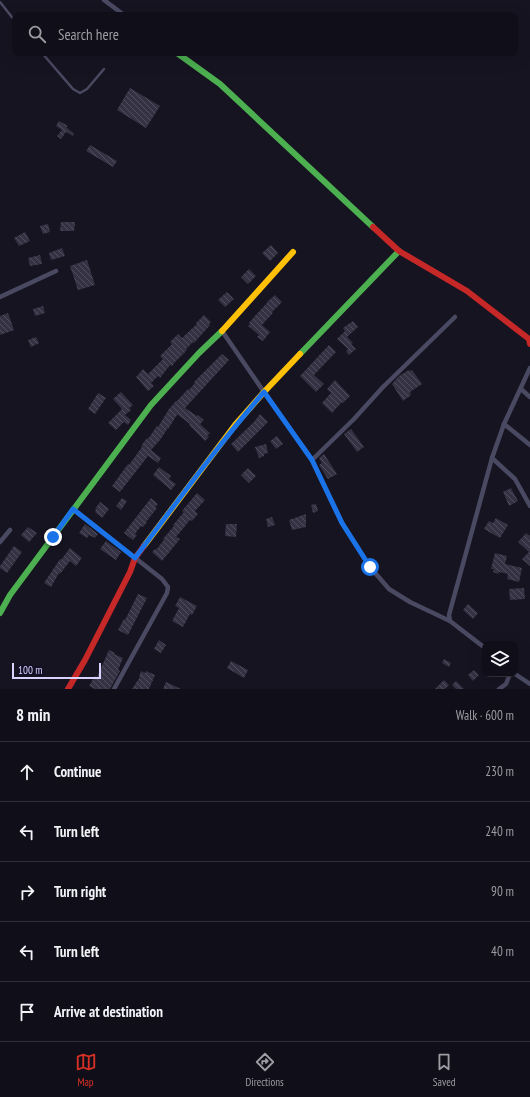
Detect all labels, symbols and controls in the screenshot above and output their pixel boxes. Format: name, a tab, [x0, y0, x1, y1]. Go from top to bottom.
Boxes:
search box	[12, 12, 518, 56]
icon: search	[26, 23, 48, 45]
text: Search here	[58, 25, 119, 44]
route end	[44, 528, 62, 546]
route start	[361, 558, 379, 576]
map controls	[482, 641, 518, 677]
button: layers	[482, 641, 518, 677]
scale bar	[12, 661, 101, 680]
text: 100 m	[18, 663, 42, 677]
text: 8 min	[16, 704, 50, 726]
text: Walk · 600 m	[456, 707, 514, 724]
icon: ahead	[16, 761, 38, 783]
text: Continue	[54, 762, 101, 781]
text: 230 m	[485, 763, 514, 780]
icon: left	[16, 821, 38, 843]
text: Turn left	[54, 822, 99, 841]
text: 240 m	[485, 823, 514, 840]
icon: right	[16, 881, 38, 903]
text: Turn right	[54, 882, 106, 901]
text: 90 m	[491, 883, 514, 900]
icon: left	[16, 941, 38, 963]
text: Turn left	[54, 942, 99, 961]
text: 40 m	[491, 943, 514, 960]
icon: arrive	[16, 1001, 38, 1023]
text: Arrive at destination	[54, 1002, 163, 1021]
tab: Map	[75, 1051, 97, 1089]
tab: Directions	[246, 1051, 284, 1089]
tab: Saved	[433, 1051, 455, 1089]

